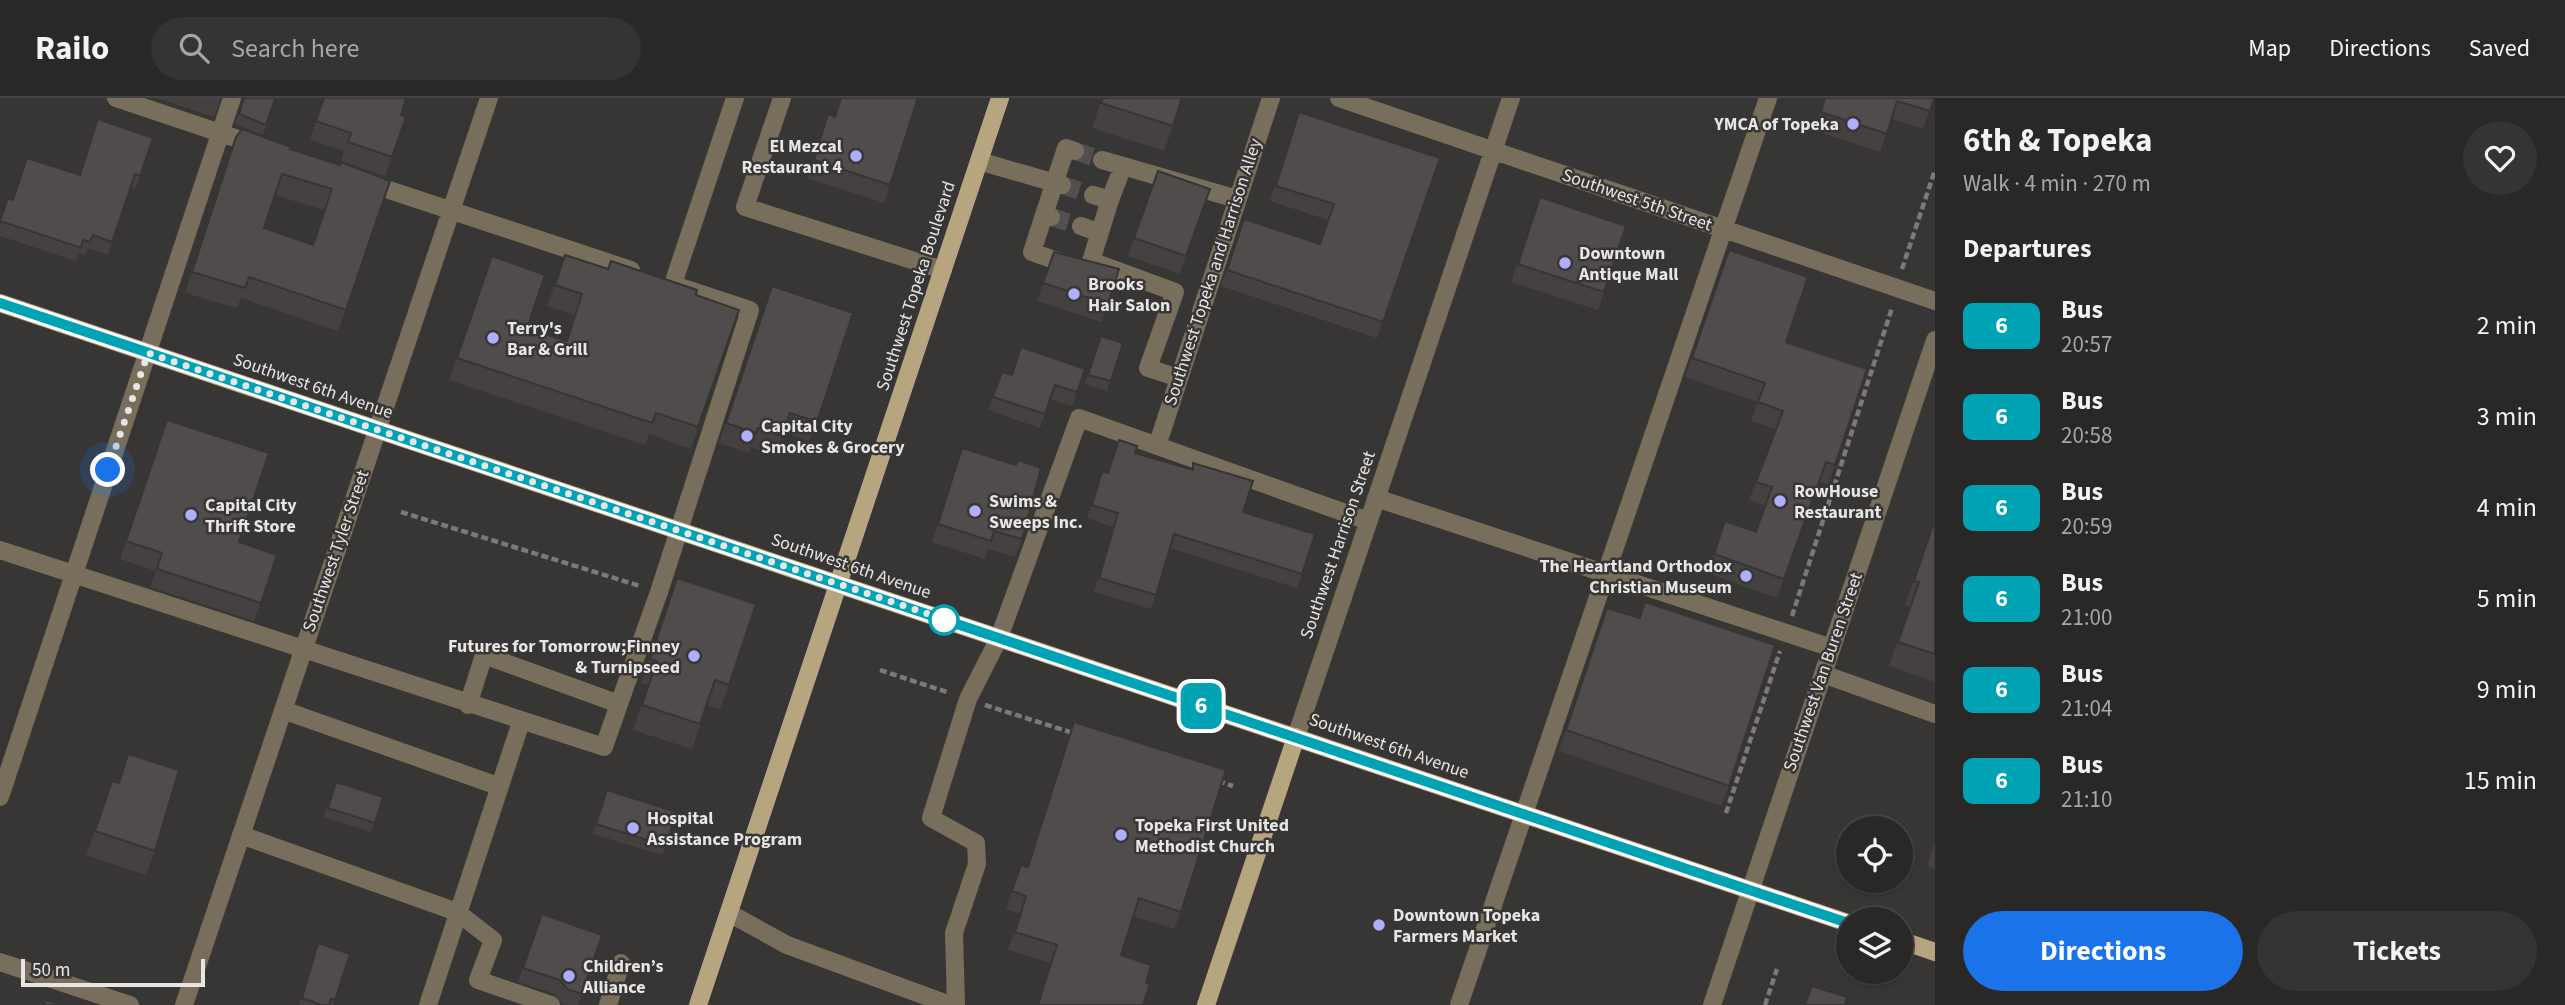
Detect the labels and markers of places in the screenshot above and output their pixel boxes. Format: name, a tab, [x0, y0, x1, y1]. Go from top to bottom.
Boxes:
place label: YMCA of Topeka	[1713, 112, 1839, 137]
marker: YMCA of Topeka	[1845, 116, 1861, 132]
place label: El Mezcal Restaurant 4	[742, 134, 842, 180]
marker: El Mezcal Restaurant 4	[848, 148, 864, 164]
place label: Downtown Antique Mall	[1578, 241, 1678, 287]
marker: Downtown Antique Mall	[1557, 255, 1573, 271]
place label: Brooks Hair Salon	[1088, 272, 1170, 318]
marker: Brooks Hair Salon	[1066, 286, 1082, 302]
place label: Terry's Bar & Grill	[507, 316, 588, 362]
marker: Terry's Bar & Grill	[485, 330, 501, 346]
place label: Capital City Smokes & Grocery	[761, 414, 905, 460]
marker: Capital City Smokes & Grocery	[739, 428, 755, 444]
place label: RowHouse Restaurant	[1794, 479, 1881, 525]
place label: Swims & Sweeps Inc.	[989, 489, 1083, 535]
place label: Capital City Thrift Store	[205, 493, 297, 539]
marker: RowHouse Restaurant	[1772, 493, 1788, 509]
marker: Swims & Sweeps Inc.	[967, 503, 983, 519]
marker: Capital City Thrift Store	[183, 507, 199, 523]
place label: The Heartland Orthodox Christian Museum	[1539, 554, 1732, 600]
marker: The Heartland Orthodox Christian Museum	[1738, 568, 1754, 584]
unlabelled marker	[929, 605, 959, 635]
place label: Futures for Tomorrow;Finney & Turnipseed	[448, 634, 681, 680]
marker: Futures for Tomorrow;Finney & Turnipseed	[686, 648, 702, 664]
place label: Hospital Assistance Program	[646, 806, 802, 852]
place label: Topeka First United Methodist Church	[1135, 813, 1289, 859]
marker: Hospital Assistance Program	[625, 820, 641, 836]
marker: Topeka First United Methodist Church	[1113, 827, 1129, 843]
place label: Downtown Topeka Farmers Market	[1393, 903, 1540, 949]
marker: Downtown Topeka Farmers Market	[1371, 917, 1387, 933]
place label: Children’s Alliance	[582, 954, 663, 1000]
marker: Children’s Alliance	[561, 968, 577, 984]

